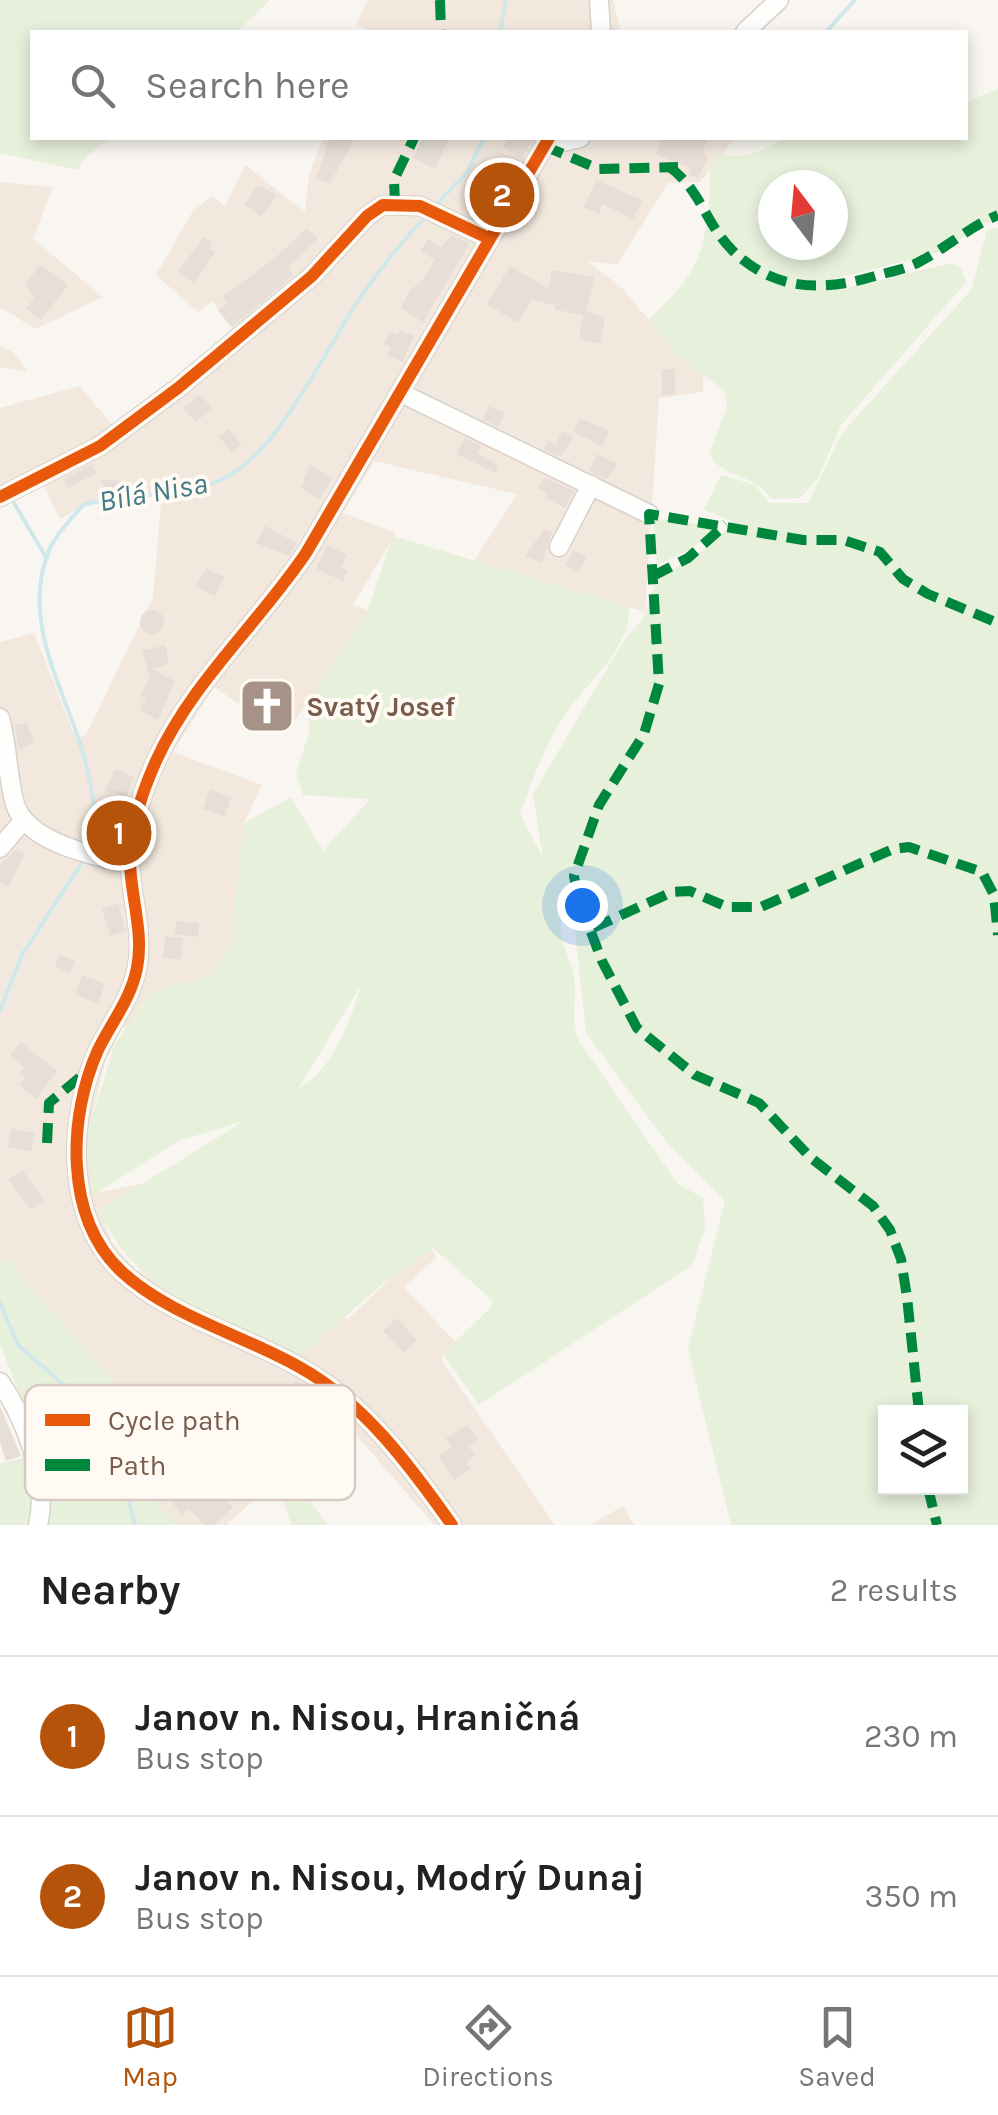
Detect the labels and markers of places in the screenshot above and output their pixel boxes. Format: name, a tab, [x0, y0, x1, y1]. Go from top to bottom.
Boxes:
pin: 2	[470, 158, 534, 232]
church icon: Svatý Josef	[237, 676, 297, 736]
place label: Svatý Josef	[306, 690, 456, 723]
pin: 1	[86, 796, 152, 870]

